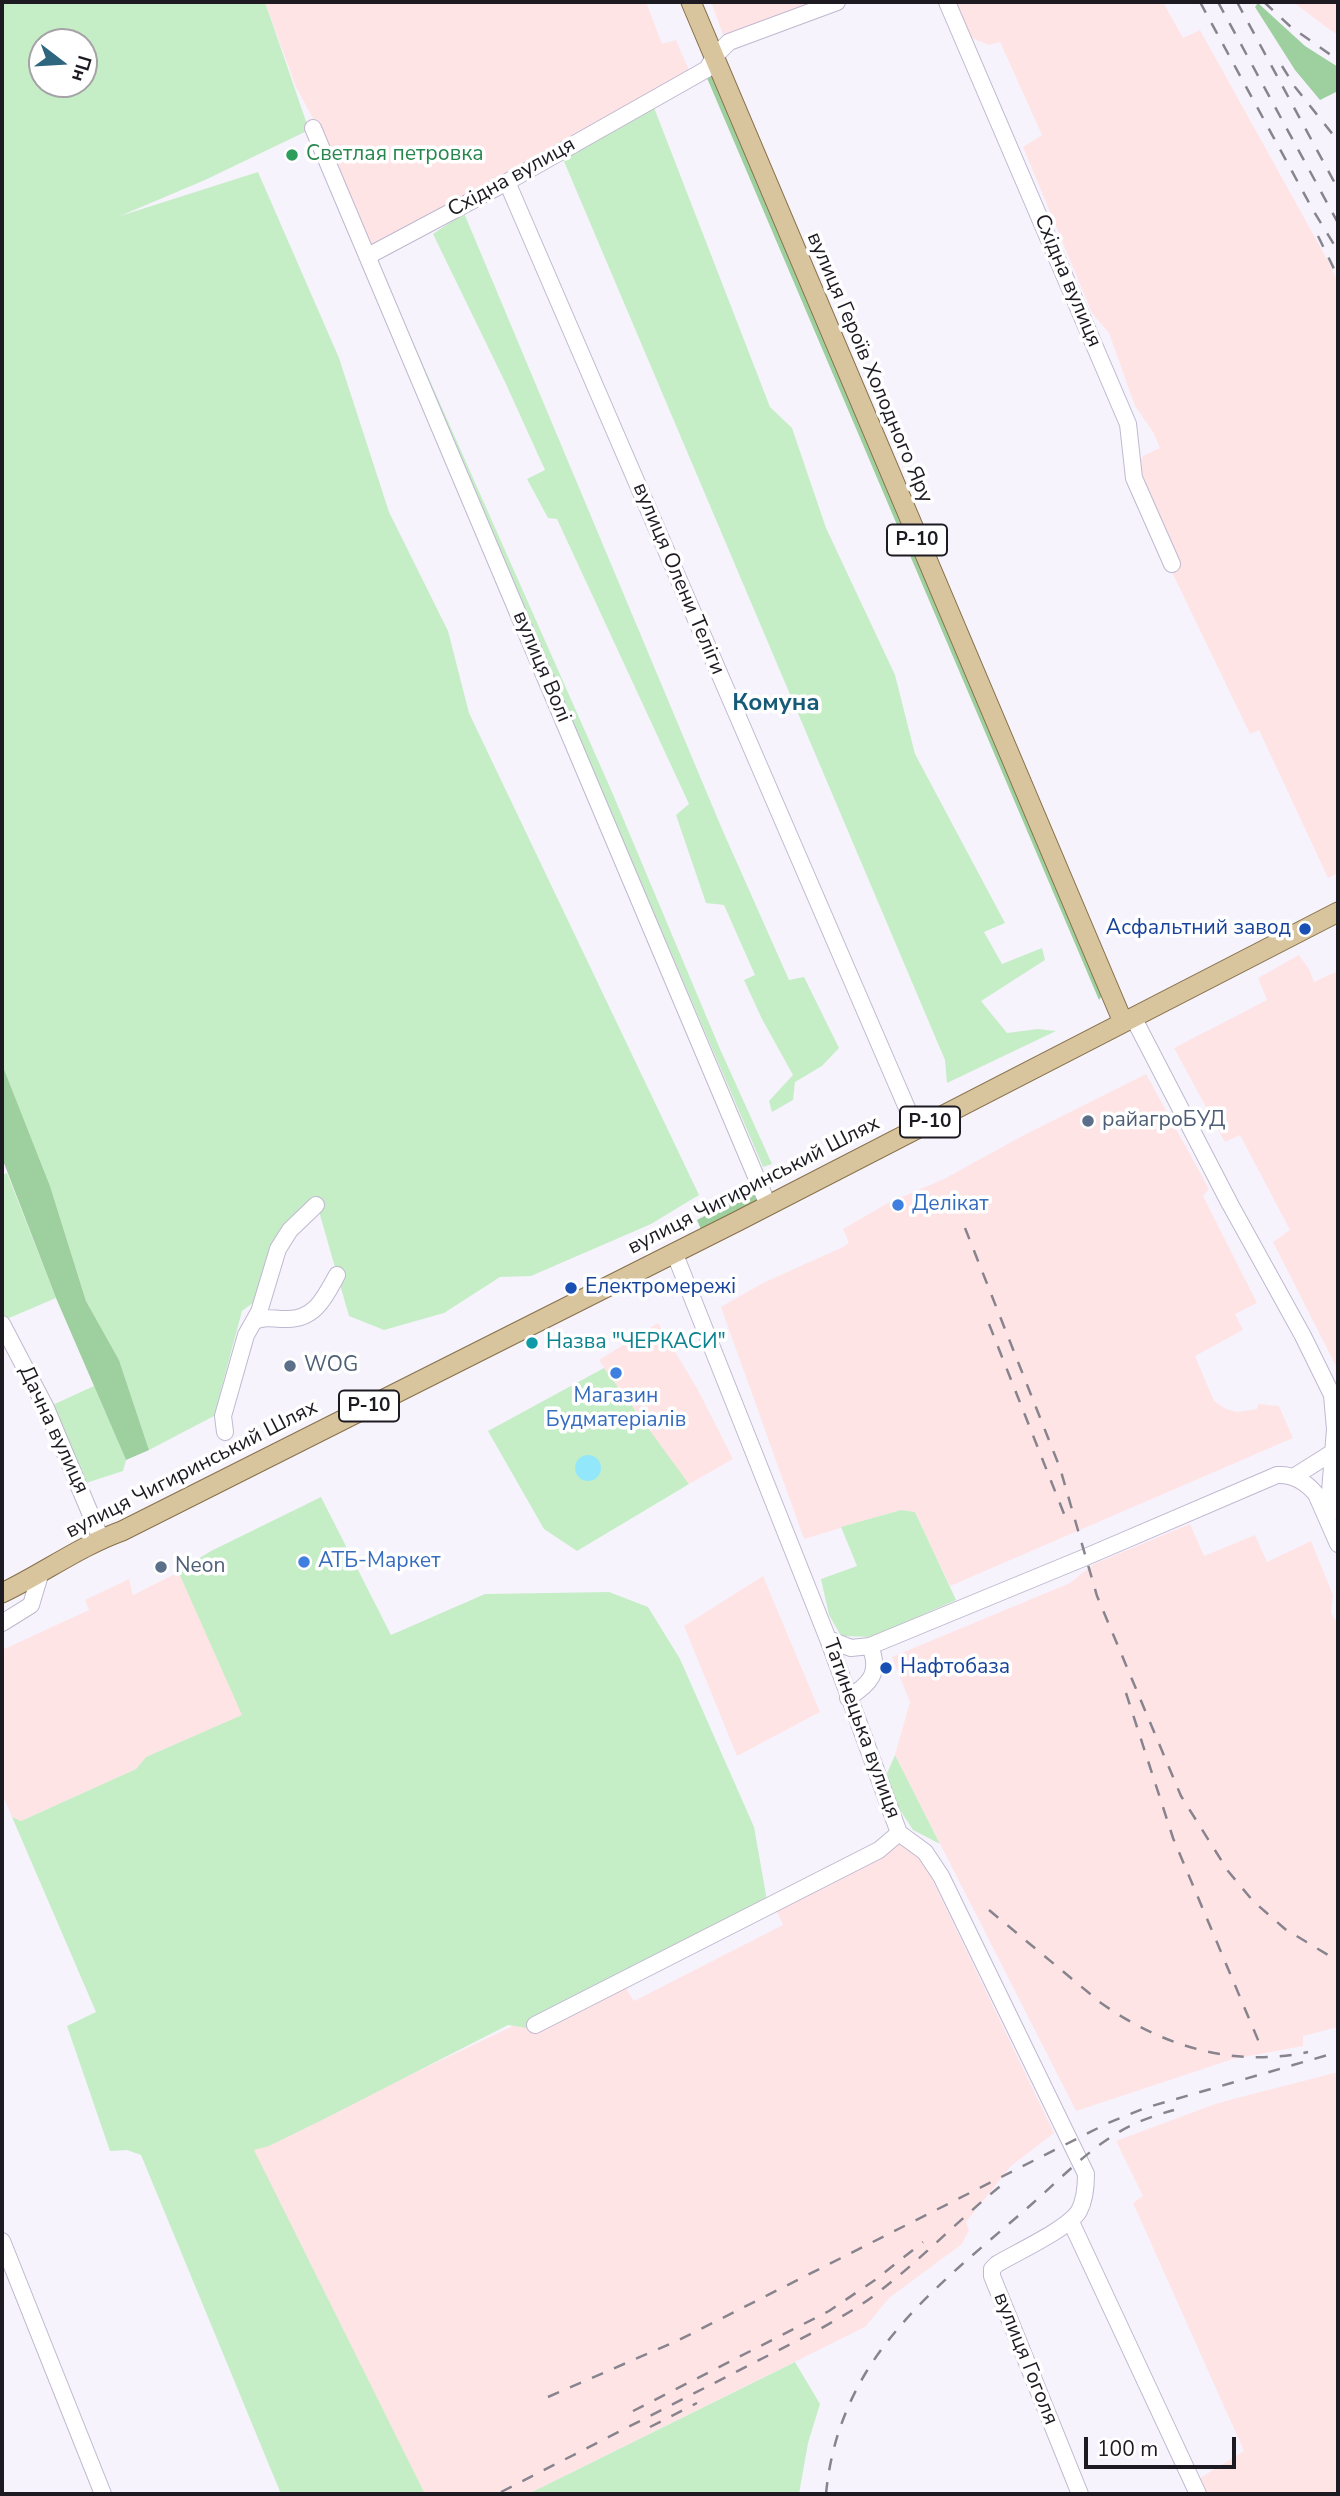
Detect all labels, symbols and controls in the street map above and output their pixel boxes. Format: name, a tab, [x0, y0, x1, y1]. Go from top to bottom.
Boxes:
north arrow	[28, 28, 98, 98]
text: Пн	[65, 52, 97, 85]
street label: Східна вулиця	[444, 133, 580, 223]
place label: Светлая петровка	[306, 142, 484, 168]
marker: Светлая петровка	[284, 147, 300, 163]
street label: Східна вулиця	[1028, 211, 1106, 351]
street label: вулиця Героїв Холодного Яру	[800, 229, 938, 507]
street label: вулиця Олени Теліги	[626, 479, 730, 679]
road number: Р-10	[887, 524, 947, 555]
street label: вулиця Волі	[506, 608, 576, 726]
district label: Комуна	[732, 690, 820, 718]
place label: Асфальтний завод	[1106, 916, 1291, 942]
marker: Асфальтний завод	[1297, 921, 1313, 937]
road number: Р-10	[900, 1106, 960, 1138]
place label: райагроБУД	[1102, 1108, 1225, 1134]
street label: вулиця Чигиринський Шлях	[624, 1111, 884, 1261]
marker: райагроБУД	[1080, 1113, 1096, 1129]
place label: Делікат	[912, 1192, 989, 1218]
marker: Делікат	[890, 1197, 906, 1213]
place label: Електромережі	[585, 1275, 736, 1301]
marker: Електромережі	[563, 1280, 579, 1296]
place label: Назва "ЧЕРКАСИ"	[546, 1330, 726, 1356]
marker: Назва "ЧЕРКАСИ"	[524, 1335, 540, 1351]
place label: WOG	[304, 1353, 358, 1379]
marker: WOG	[282, 1358, 298, 1374]
street label: Дачна вулиця	[12, 1362, 94, 1498]
marker: Магазин Будматеріалів	[608, 1365, 624, 1381]
place label: Магазин Будматеріалів	[546, 1384, 686, 1434]
road number: Р-10	[339, 1390, 399, 1422]
street label: вулиця Чигиринський Шлях	[62, 1395, 322, 1545]
place label: АТБ-Маркет	[318, 1549, 440, 1575]
place label: Neon	[175, 1554, 225, 1580]
marker: АТБ-Маркет	[296, 1554, 312, 1570]
marker: Neon	[153, 1559, 169, 1575]
street label: Татинецька вулиця	[817, 1636, 905, 1822]
place label: Нафтобаза	[900, 1655, 1010, 1681]
marker: Нафтобаза	[878, 1660, 894, 1676]
street label: вулиця Гоголя	[987, 2289, 1063, 2429]
scale bar	[1088, 2422, 1240, 2466]
text: 100 m	[1097, 2435, 1158, 2463]

